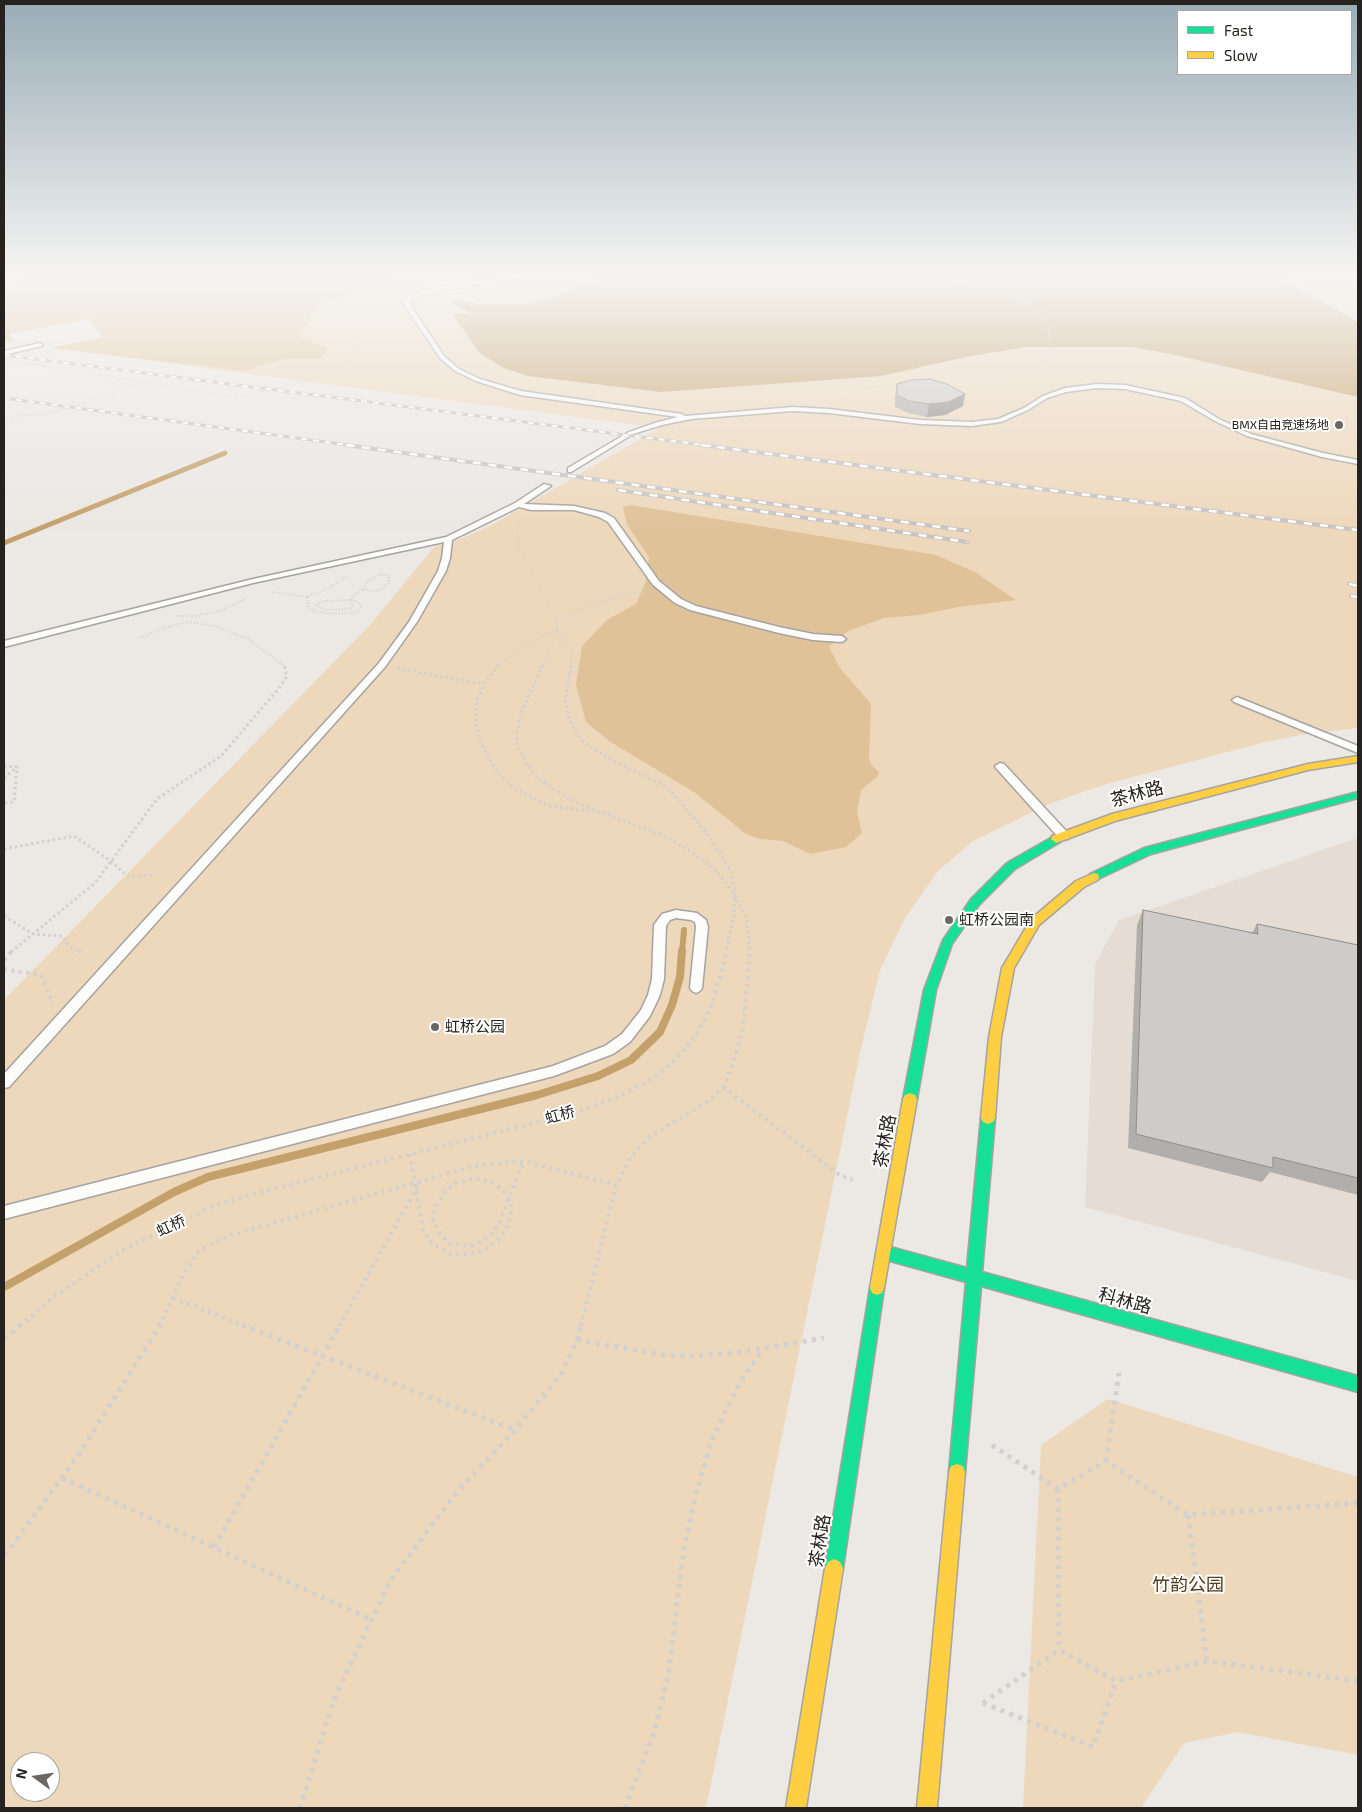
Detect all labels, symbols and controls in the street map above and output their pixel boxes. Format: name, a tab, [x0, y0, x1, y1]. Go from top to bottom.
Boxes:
legend	[1177, 10, 1352, 75]
text: Fast	[1224, 21, 1253, 39]
text: Slow	[1224, 46, 1258, 64]
place label: BMX自由竞速场地	[1232, 418, 1329, 432]
marker: BMX自由竞速场地	[1333, 419, 1345, 431]
street label: 茶林路	[1108, 777, 1166, 811]
place label: 虹桥公园南	[959, 911, 1034, 929]
marker: 虹桥公园南	[943, 914, 955, 926]
place label: 虹桥公园	[445, 1018, 505, 1036]
marker: 虹桥公园	[429, 1021, 441, 1033]
street label: 虹桥	[543, 1102, 577, 1128]
street label: 茶林路	[870, 1113, 900, 1169]
street label: 虹桥	[154, 1212, 188, 1240]
street label: 科林路	[1096, 1284, 1154, 1318]
street label: 茶林路	[805, 1513, 835, 1569]
park label: 竹韵公园	[1152, 1574, 1224, 1596]
north arrow	[10, 1752, 60, 1802]
text: N	[11, 1767, 30, 1780]

